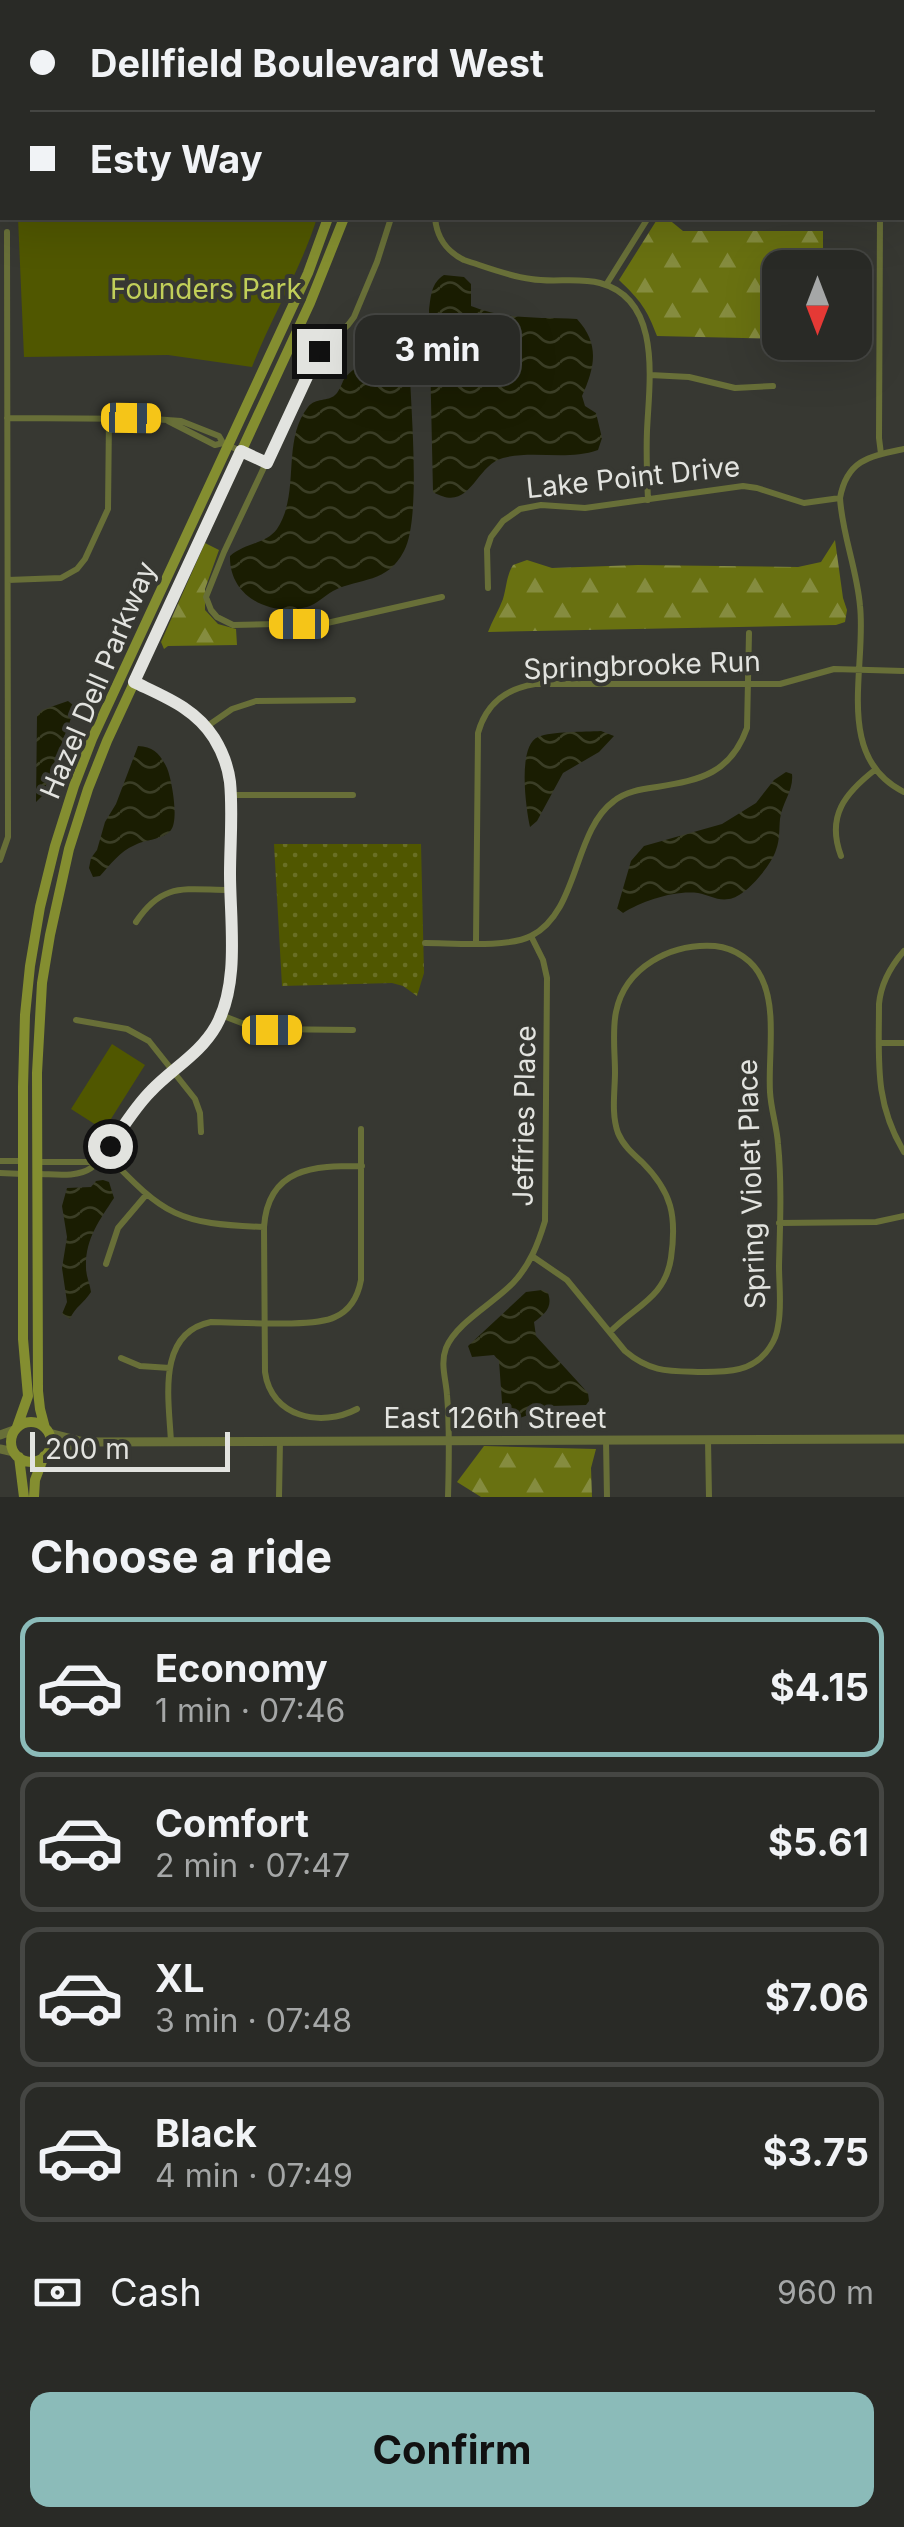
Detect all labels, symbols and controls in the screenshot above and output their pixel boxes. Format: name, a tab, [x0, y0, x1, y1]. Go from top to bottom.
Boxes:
text: Dellfield Boulevard West	[90, 40, 544, 86]
text: Esty Way	[90, 136, 263, 182]
north arrow	[762, 250, 872, 360]
map controls	[762, 250, 872, 360]
park label: Founders Park	[110, 272, 302, 306]
callout: 3 min	[354, 316, 519, 386]
route end	[297, 329, 342, 374]
text: 3 min	[394, 330, 481, 369]
car	[101, 402, 161, 434]
street label: Lake Point Drive	[524, 449, 742, 505]
street label: Hazel Dell Parkway	[33, 556, 163, 804]
car	[269, 609, 329, 639]
street label: Springbrooke Run	[523, 644, 761, 686]
car	[242, 1015, 302, 1045]
street label: Jeffries Place	[505, 1025, 543, 1207]
street label: Spring Violet Place	[730, 1058, 772, 1310]
route start	[88, 1124, 133, 1169]
street label: East 126th Street	[384, 1401, 606, 1435]
scale bar	[30, 1427, 230, 1472]
text: 200 m	[45, 1432, 130, 1466]
text: Choose a ride	[30, 1529, 332, 1584]
icon: car	[35, 1642, 125, 1732]
text: Economy	[155, 1645, 328, 1691]
text: $4.15	[770, 1664, 869, 1710]
text: 1 min · 07:46	[155, 1691, 345, 1730]
icon: car	[35, 1797, 125, 1887]
text: Comfort	[155, 1800, 309, 1846]
text: $5.61	[768, 1819, 869, 1865]
text: 2 min · 07:47	[155, 1846, 350, 1885]
icon: car	[35, 1952, 125, 2042]
text: XL	[155, 1955, 205, 2001]
text: $7.06	[765, 1974, 869, 2020]
text: 3 min · 07:48	[155, 2001, 352, 2040]
icon: car	[35, 2107, 125, 2197]
text: Black	[155, 2110, 257, 2156]
text: $3.75	[763, 2129, 869, 2175]
text: 4 min · 07:49	[155, 2156, 353, 2195]
icon: cash	[30, 2265, 85, 2320]
text: Cash	[110, 2269, 202, 2315]
text: 960 m	[777, 2273, 874, 2312]
button: Confirm	[30, 2392, 874, 2507]

